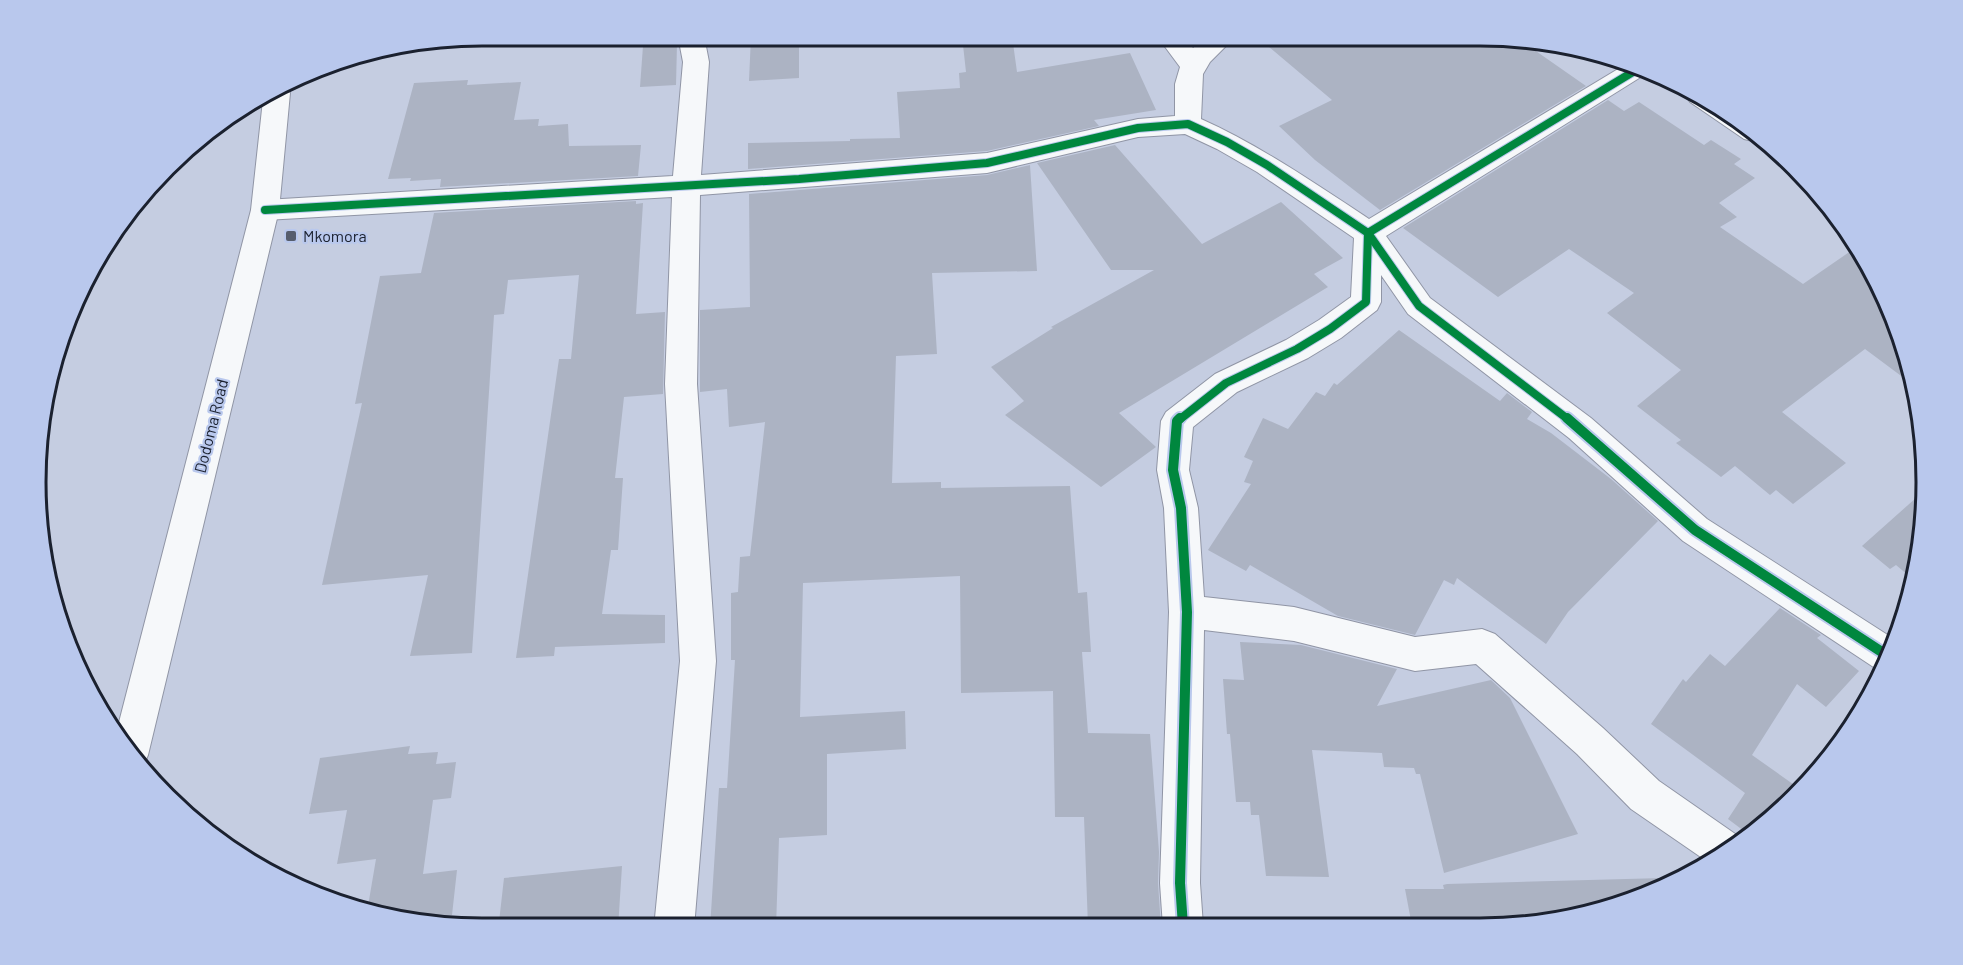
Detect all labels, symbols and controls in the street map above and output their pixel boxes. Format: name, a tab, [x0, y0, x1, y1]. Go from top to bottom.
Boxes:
place label: Mkomora	[303, 226, 367, 245]
marker: Mkomora	[284, 229, 298, 243]
street label: Dodoma Road	[190, 377, 231, 475]

